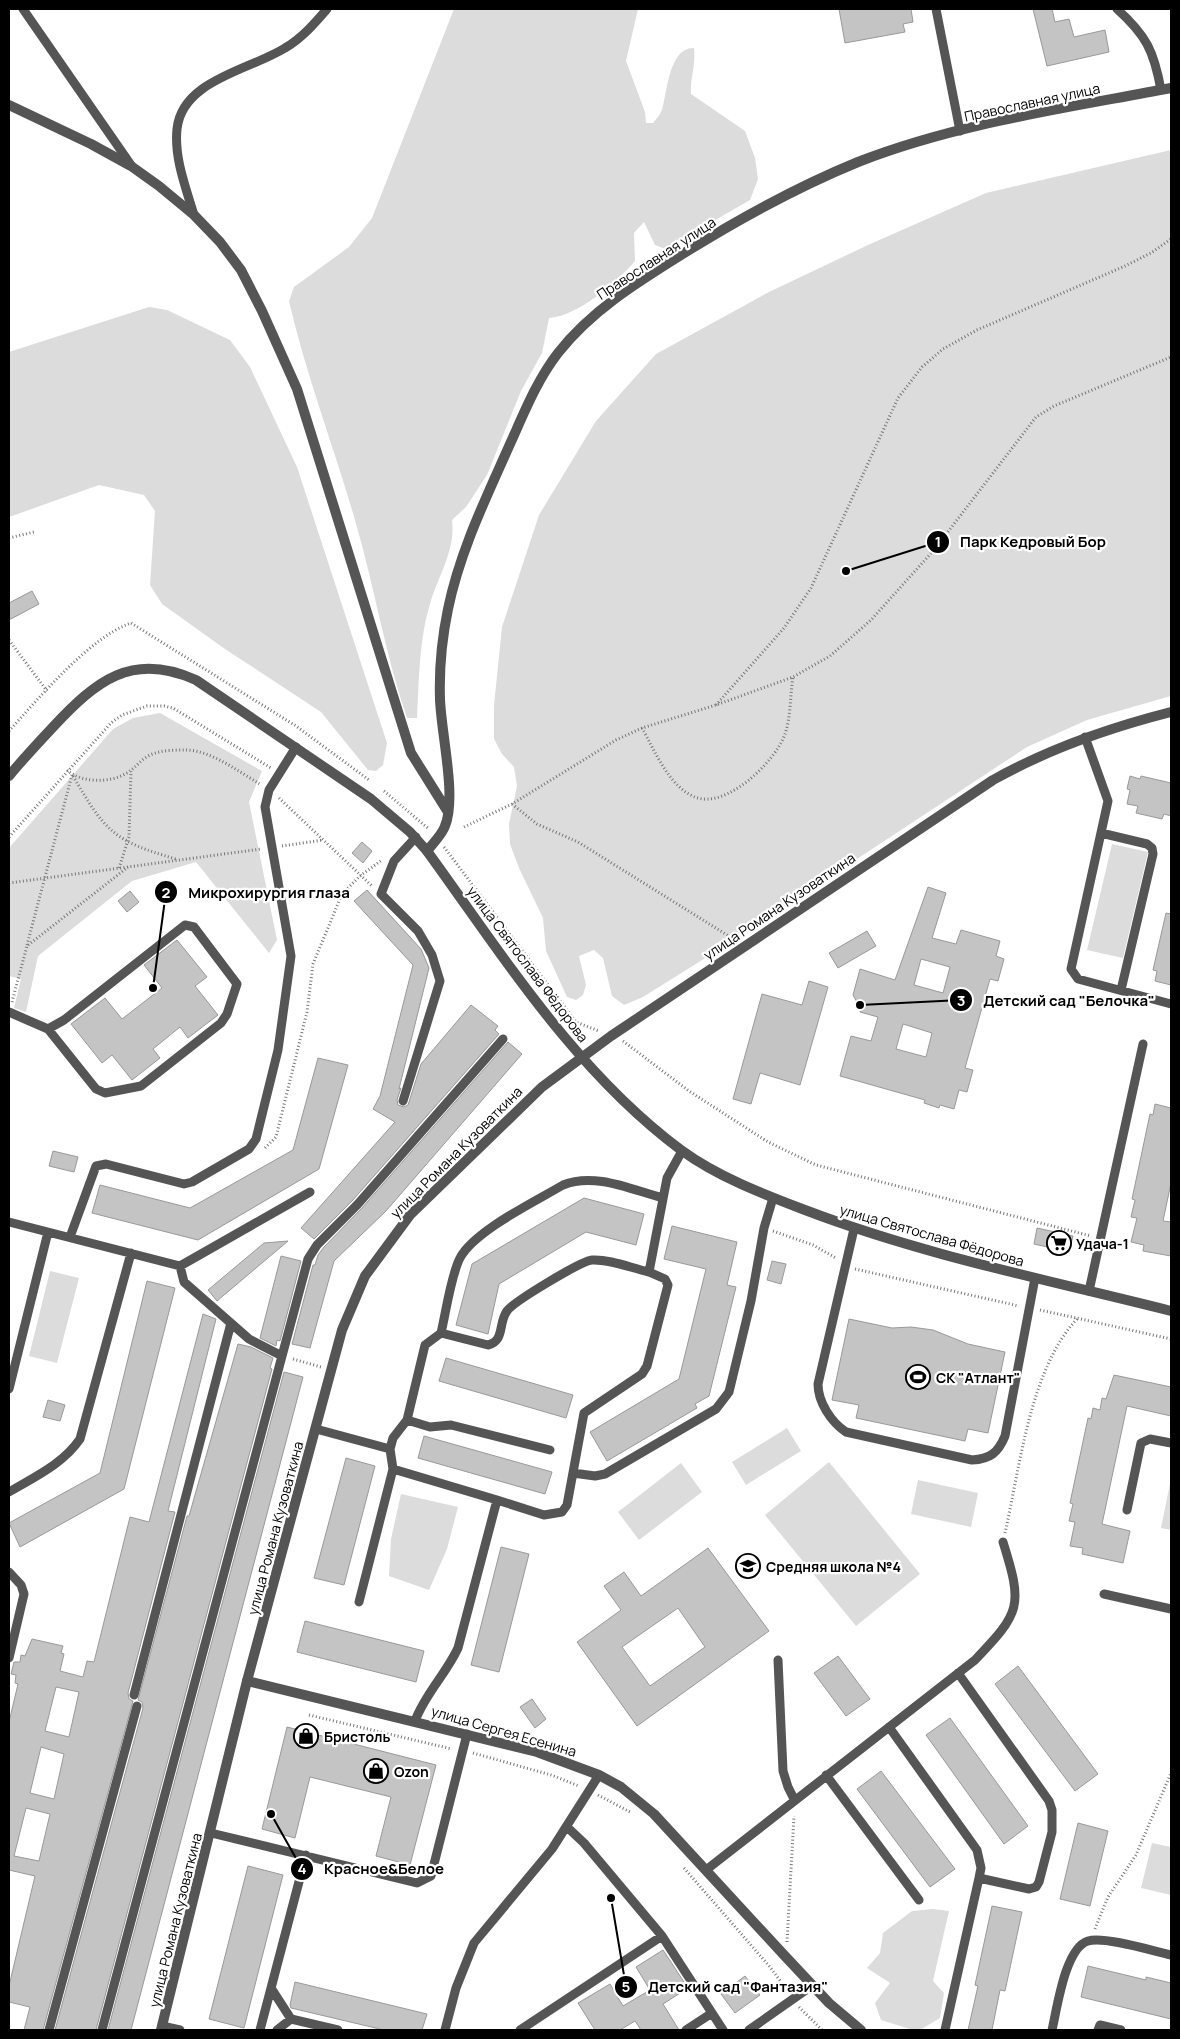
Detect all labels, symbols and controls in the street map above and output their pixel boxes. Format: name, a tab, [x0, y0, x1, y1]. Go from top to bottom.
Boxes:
street label: Православная улица	[962, 78, 1102, 126]
street label: Православная улица	[593, 212, 719, 304]
callout: Парк Кедровый Бор	[926, 527, 1116, 557]
text: 1	[935, 531, 941, 552]
text: Парк Кедровый Бор	[960, 531, 1106, 552]
street label: улица Романа Кузоваткина	[699, 848, 859, 964]
callout: Микрохирургия глаза	[153, 877, 360, 907]
text: 2	[162, 882, 171, 903]
text: Микрохирургия глаза	[188, 882, 350, 903]
street label: улица Святослава Фёдорова	[463, 882, 593, 1046]
callout: Детский сад "Белочка"	[948, 985, 1165, 1015]
text: 3	[957, 990, 965, 1011]
text: Детский сад "Белочка"	[983, 990, 1155, 1011]
street label: улица Романа Кузоваткина	[386, 1082, 526, 1222]
street label: улица Святослава Фёдорова	[838, 1200, 1026, 1270]
supermarket icon: Удача-1	[1046, 1230, 1072, 1256]
place label: Удача-1	[1076, 1234, 1129, 1253]
sports icon: СК "Атлант"	[905, 1364, 931, 1390]
place label: СК "Атлант"	[936, 1368, 1020, 1387]
street label: улица Романа Кузоваткина	[243, 1439, 307, 1617]
school or university icon: Средняя школа №4	[735, 1553, 761, 1579]
place label: Средняя школа №4	[766, 1557, 901, 1576]
street label: улица Сергея Есенина	[429, 1701, 579, 1761]
shop icon: Бристоль	[293, 1723, 319, 1749]
place label: Бристоль	[324, 1727, 391, 1746]
shop icon: Ozon	[363, 1758, 389, 1784]
place label: Ozon	[394, 1762, 429, 1781]
street label: улица Романа Кузоваткина	[144, 1831, 206, 2009]
callout: Красное&Белое	[289, 1854, 454, 1884]
text: 4	[297, 1858, 307, 1879]
text: Красное&Белое	[324, 1858, 444, 1879]
callout: Детский сад "Фантазия"	[613, 1972, 839, 2002]
text: 5	[622, 1976, 631, 1997]
text: Детский сад "Фантазия"	[648, 1976, 828, 1997]

